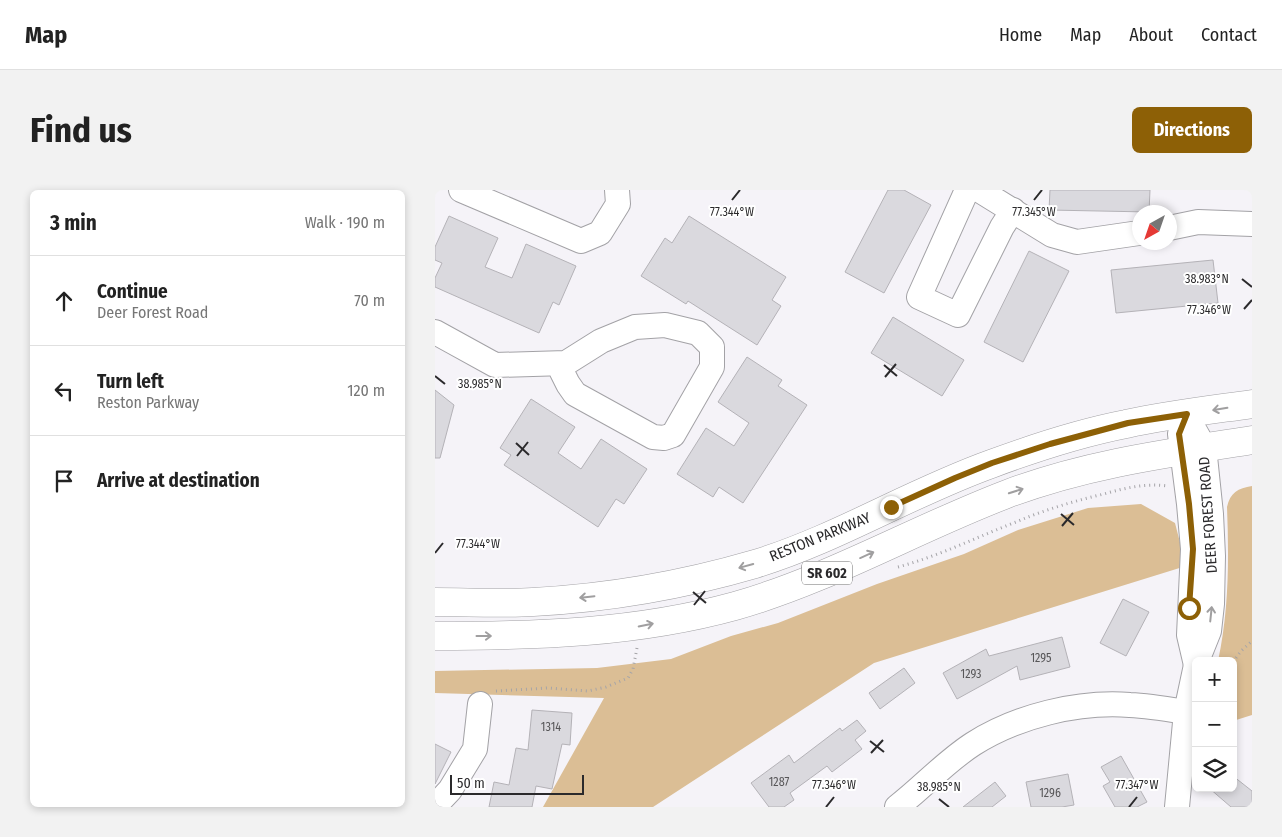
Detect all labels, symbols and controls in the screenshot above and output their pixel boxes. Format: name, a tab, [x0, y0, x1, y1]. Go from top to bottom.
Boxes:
text: Map	[25, 21, 67, 49]
text: Home	[999, 24, 1042, 46]
text: Map	[1070, 24, 1101, 46]
text: About	[1129, 24, 1173, 46]
text: Contact	[1201, 24, 1257, 46]
button: Directions	[1132, 107, 1252, 153]
text: Find us	[30, 109, 132, 151]
text: 77.344°W	[710, 205, 754, 219]
text: 77.345°W	[1012, 205, 1056, 219]
north arrow	[1132, 205, 1177, 250]
text: 3 min	[50, 210, 97, 236]
text: Walk · 190 m	[305, 213, 385, 232]
text: 38.983°N	[1185, 272, 1229, 286]
text: Continue	[97, 280, 168, 303]
icon: ahead	[50, 287, 78, 315]
text: 70 m	[354, 291, 385, 310]
text: Deer Forest Road	[97, 303, 208, 322]
text: 77.346°W	[1187, 303, 1231, 317]
text: Turn left	[97, 370, 164, 393]
icon: left	[50, 377, 78, 405]
text: 38.985°N	[458, 377, 502, 391]
text: 120 m	[347, 381, 385, 400]
text: Reston Parkway	[97, 393, 199, 412]
one-way arrow	[1212, 404, 1228, 414]
street label: DEER FOREST ROAD	[1195, 456, 1221, 574]
icon: arrive	[50, 467, 78, 495]
text: Arrive at destination	[97, 469, 260, 492]
one-way arrow	[1008, 486, 1023, 495]
route end	[880, 496, 903, 519]
street label: RESTON PARKWAY	[767, 508, 874, 565]
text: 77.344°W	[456, 537, 500, 551]
one-way arrow	[859, 550, 874, 560]
one-way arrow	[738, 562, 754, 571]
road number: SR 602	[802, 562, 852, 584]
one-way arrow	[579, 592, 595, 602]
route start	[1178, 597, 1201, 620]
one-way arrow	[1206, 607, 1216, 623]
one-way arrow	[637, 619, 653, 629]
one-way arrow	[475, 631, 491, 641]
house number: 1295	[1030, 651, 1052, 665]
map controls	[1192, 657, 1237, 792]
button: +	[1192, 657, 1237, 702]
house number: 1293	[961, 667, 981, 681]
button: −	[1192, 702, 1237, 747]
house number: 1314	[541, 720, 561, 734]
button: layers	[1192, 747, 1237, 792]
scale bar	[450, 772, 584, 795]
text: 50 m	[457, 775, 485, 792]
house number: 1287	[769, 775, 789, 789]
text: 77.346°W	[812, 778, 856, 792]
text: 77.347°W	[1116, 778, 1158, 792]
text: 38.985°N	[917, 780, 961, 794]
house number: 1296	[1039, 786, 1061, 800]

